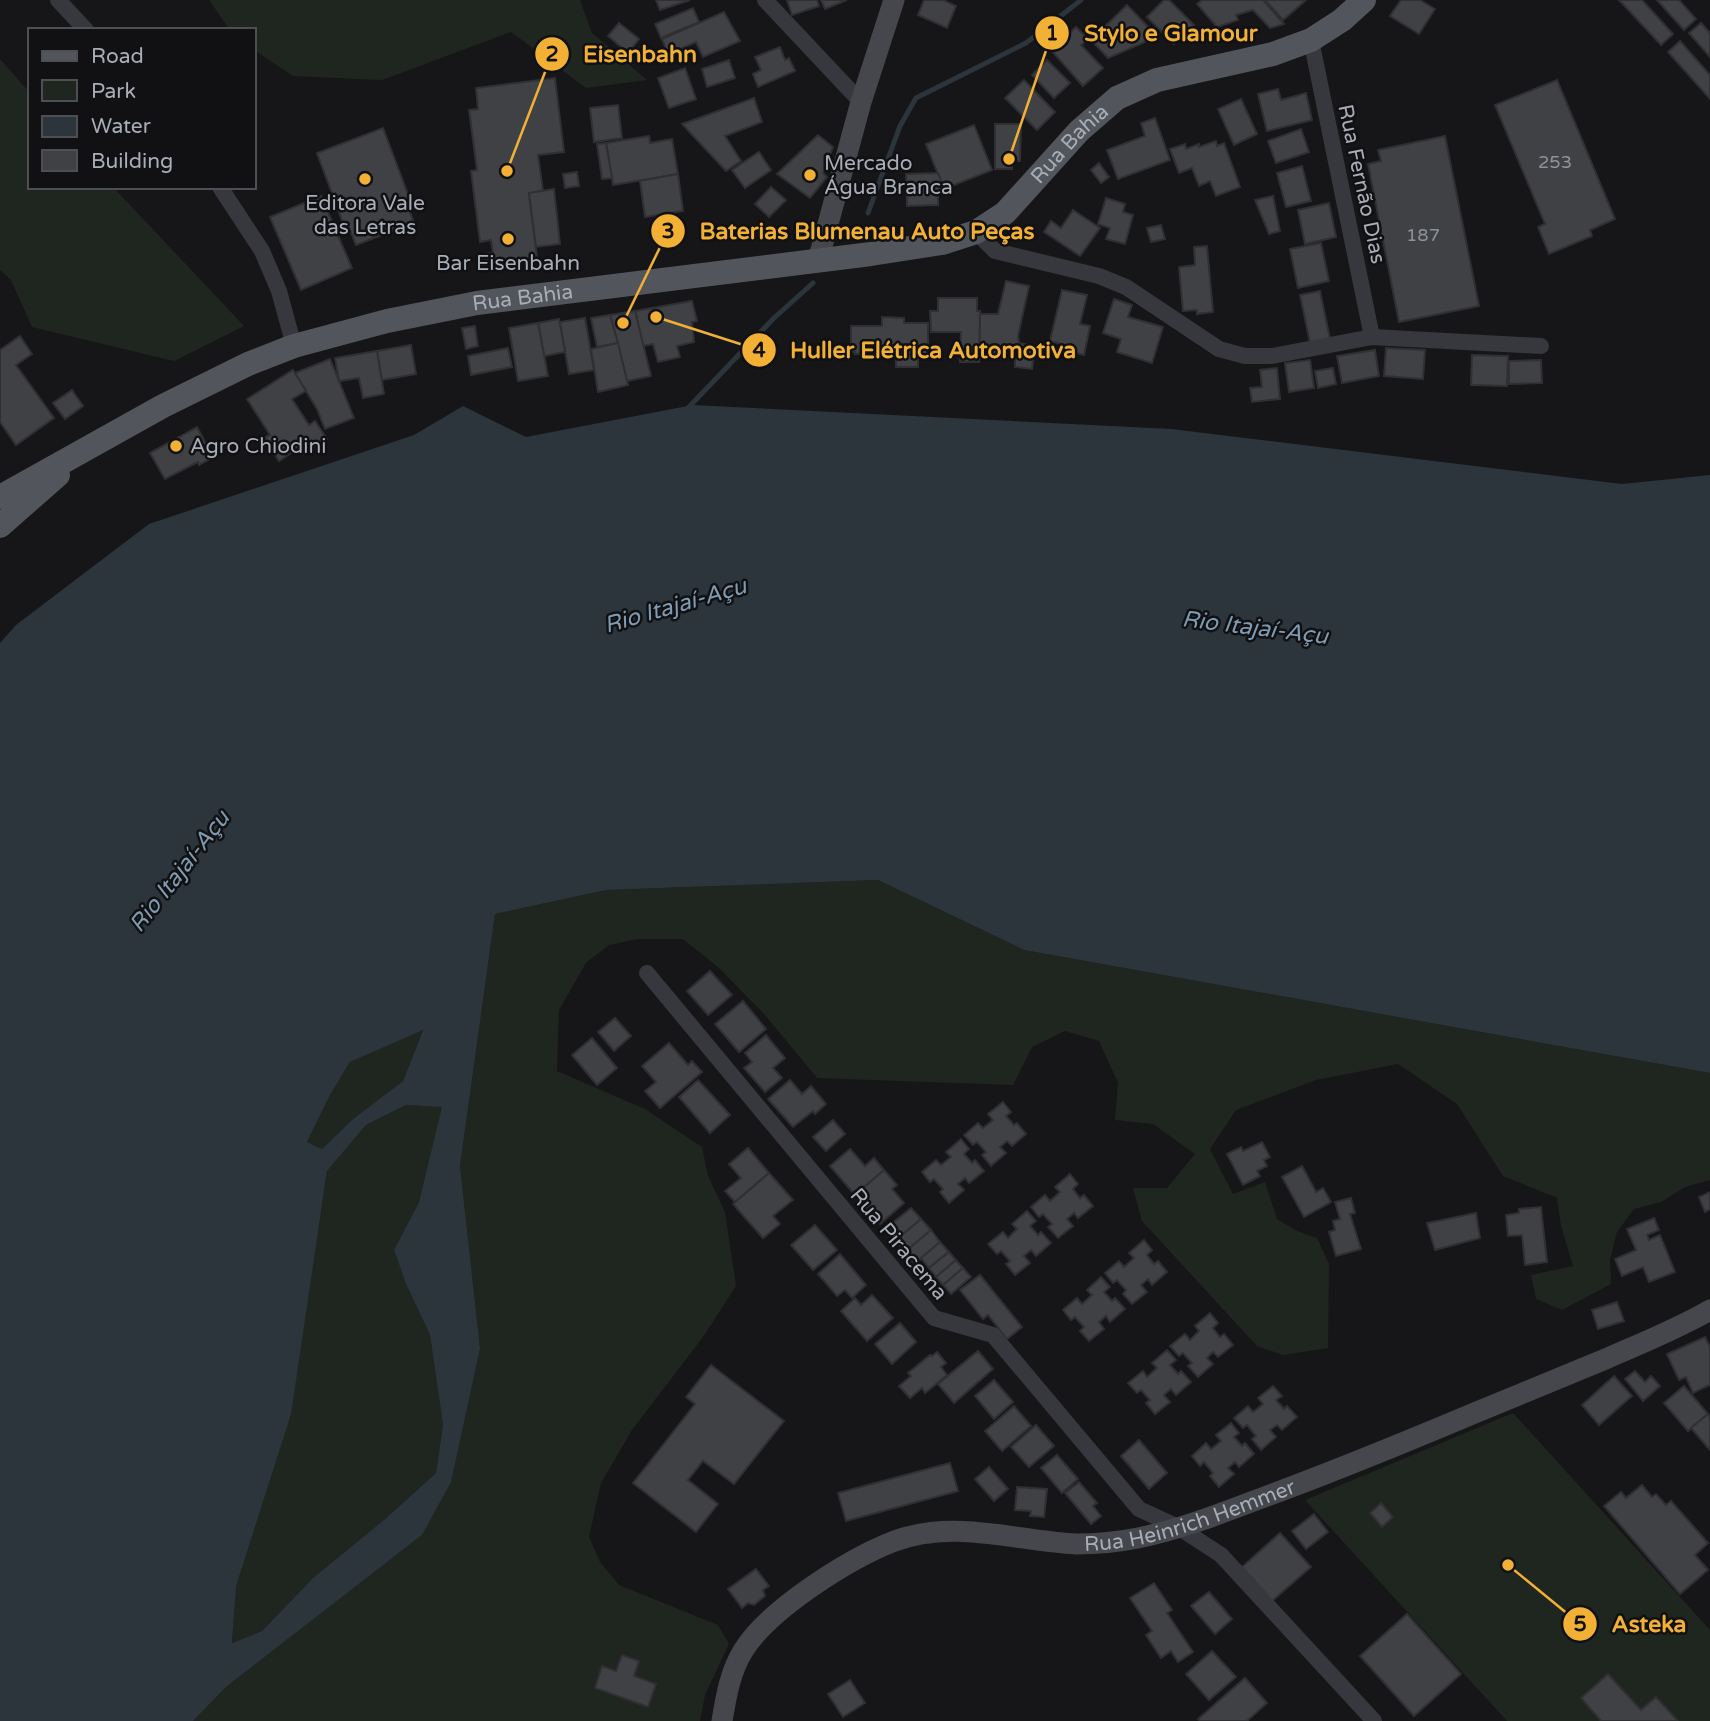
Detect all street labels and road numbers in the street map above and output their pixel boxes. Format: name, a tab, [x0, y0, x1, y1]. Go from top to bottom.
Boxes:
street label: Rua Bahia	[1026, 99, 1114, 189]
street label: Rua Fernão Dias	[1332, 102, 1391, 266]
street label: Rua Bahia	[471, 279, 575, 316]
street label: Rua Piracema	[845, 1183, 953, 1305]
street label: Rua Heinrich Hemmer	[1084, 1475, 1299, 1557]

